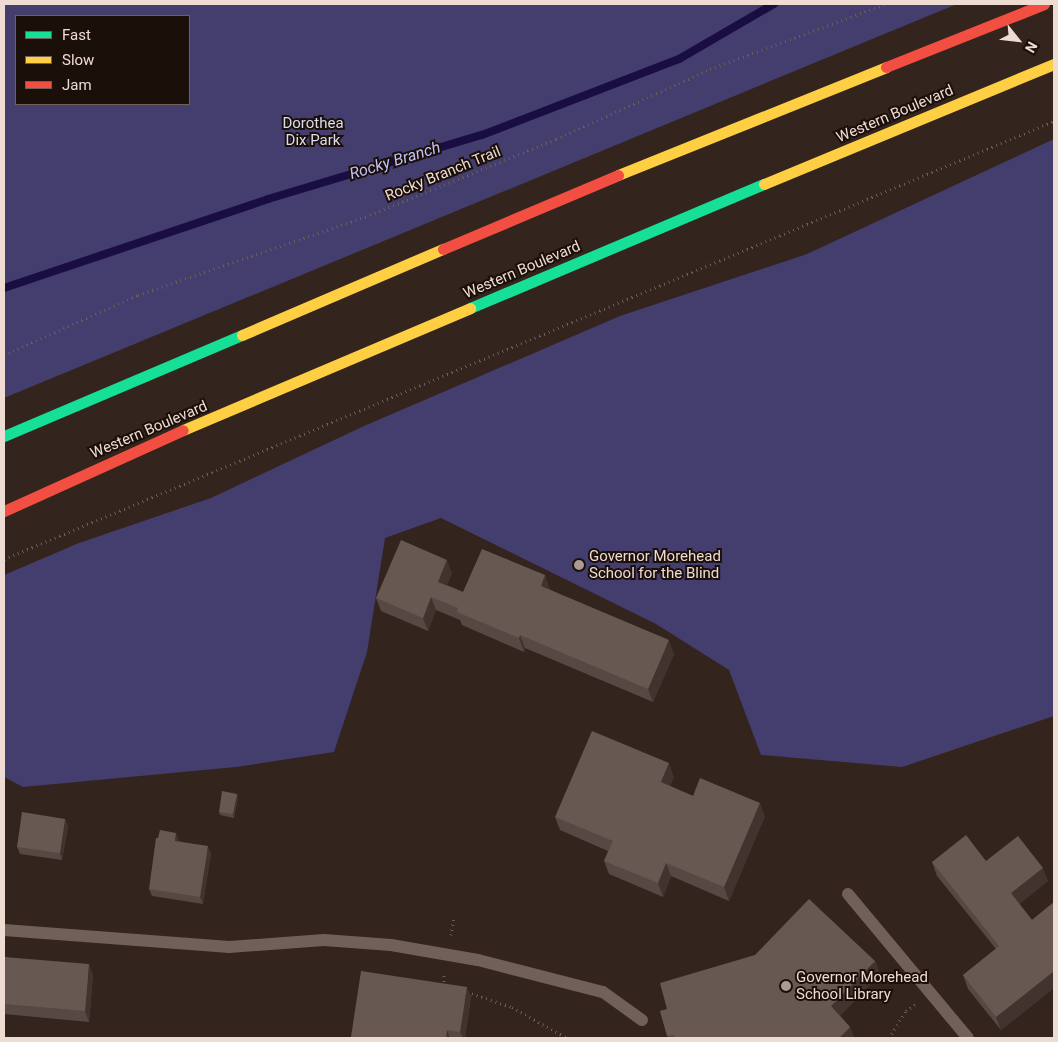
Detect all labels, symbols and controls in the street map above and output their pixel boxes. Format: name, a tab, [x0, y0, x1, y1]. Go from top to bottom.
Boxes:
legend	[15, 15, 190, 105]
north arrow	[993, 15, 1043, 65]
text: Fast	[62, 26, 91, 44]
text: N	[1022, 39, 1041, 55]
text: Slow	[62, 51, 94, 69]
text: Jam	[62, 76, 92, 94]
street label: Western Boulevard	[834, 81, 956, 147]
park label: Dorothea Dix Park	[282, 114, 344, 149]
water label: Rocky Branch	[347, 138, 443, 184]
street label: Rocky Branch Trail	[383, 143, 503, 205]
street label: Western Boulevard	[461, 237, 583, 303]
street label: Western Boulevard	[88, 397, 210, 463]
place label: Governor Morehead School for the Blind	[589, 547, 721, 582]
marker: Governor Morehead School for the Blind	[573, 559, 585, 571]
place label: Governor Morehead School Library	[796, 968, 928, 1003]
marker: Governor Morehead School Library	[780, 980, 792, 992]

